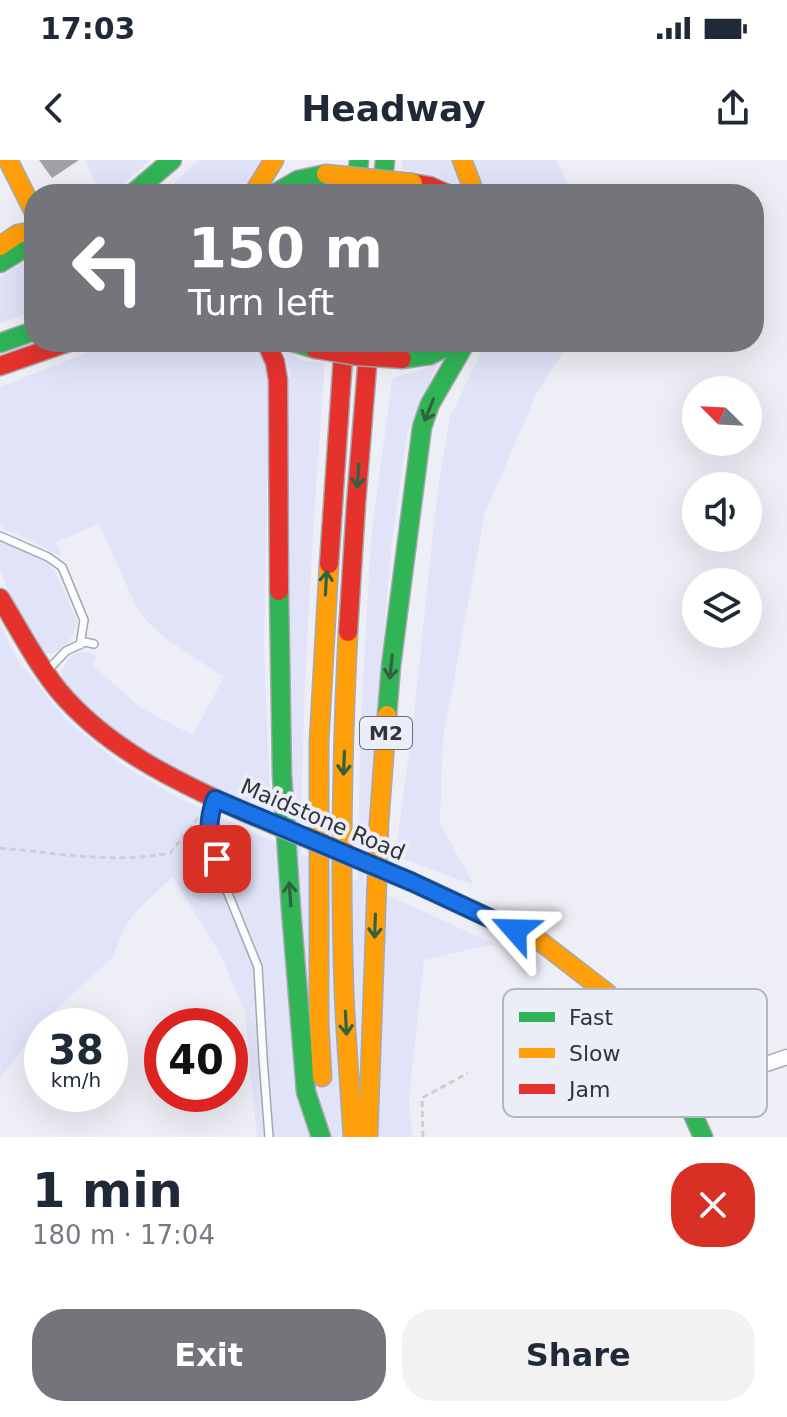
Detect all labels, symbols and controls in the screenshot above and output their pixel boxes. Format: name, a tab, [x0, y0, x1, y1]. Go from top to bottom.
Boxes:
text: 17:03	[40, 11, 136, 46]
icon: back	[32, 86, 76, 130]
icon: share	[711, 86, 755, 130]
text: Headway	[301, 88, 486, 129]
text: 150 m	[188, 215, 383, 280]
icon: left	[56, 216, 160, 320]
text: Turn left	[188, 282, 334, 323]
north arrow	[682, 376, 762, 456]
map controls	[682, 376, 762, 648]
one-way arrow	[420, 397, 435, 422]
one-way arrow	[350, 462, 365, 489]
button: sound	[682, 472, 762, 552]
button: layers	[682, 568, 762, 648]
one-way arrow	[319, 570, 334, 597]
one-way arrow	[384, 653, 399, 680]
road number: M2	[360, 717, 412, 749]
one-way arrow	[337, 749, 352, 776]
street label: Maidstone Road	[237, 774, 409, 865]
pin	[183, 825, 251, 893]
icon: arrive	[195, 837, 239, 881]
one-way arrow	[282, 881, 297, 908]
position arrow	[473, 888, 557, 972]
one-way arrow	[368, 912, 383, 939]
legend	[503, 989, 767, 1117]
text: Fast	[569, 1005, 614, 1030]
speed limit sign: 40	[144, 1008, 248, 1112]
one-way arrow	[339, 1009, 354, 1036]
text: 38	[48, 1027, 104, 1073]
text: Slow	[569, 1041, 621, 1066]
text: km/h	[51, 1068, 101, 1092]
text: Jam	[567, 1077, 610, 1102]
text: 1 min	[32, 1162, 183, 1218]
button: close	[671, 1163, 755, 1247]
text: 180 m · 17:04	[32, 1220, 215, 1250]
button: Exit	[32, 1309, 386, 1401]
button: Share	[402, 1309, 755, 1401]

